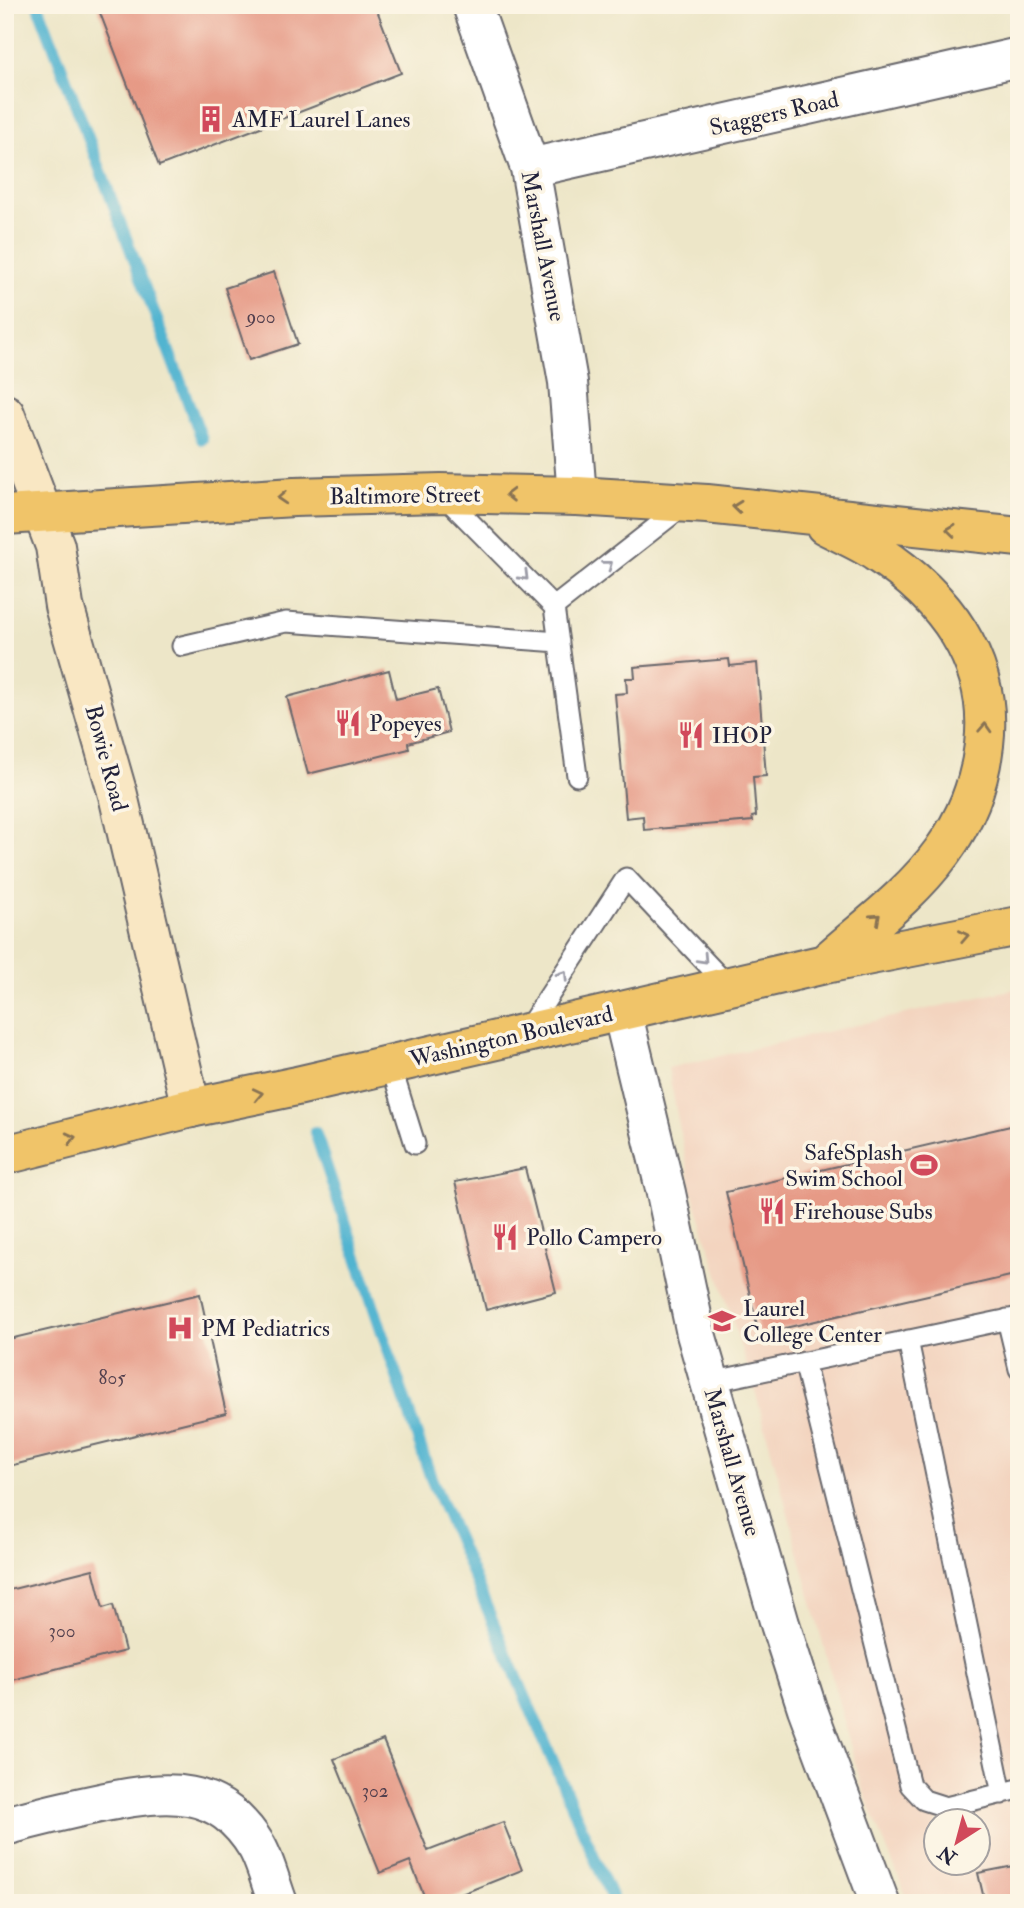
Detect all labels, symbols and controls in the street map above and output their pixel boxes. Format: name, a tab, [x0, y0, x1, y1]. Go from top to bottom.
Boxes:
street label: Staggers Road	[707, 85, 841, 142]
building icon: AMF Laurel Lanes	[196, 104, 226, 134]
place label: AMF Laurel Lanes	[231, 105, 411, 134]
street label: Marshall Avenue	[515, 168, 572, 324]
house number: 900	[244, 305, 276, 329]
street label: Baltimore Street	[329, 480, 481, 511]
one-way arrow	[504, 487, 515, 502]
one-way arrow	[276, 490, 287, 505]
one-way arrow	[731, 500, 742, 515]
one-way arrow	[945, 522, 957, 537]
one-way arrow	[600, 560, 613, 573]
one-way arrow	[516, 568, 529, 581]
street label: Bowie Road	[78, 702, 135, 814]
restaurant icon: Popeyes	[333, 708, 363, 738]
place label: Popeyes	[369, 709, 442, 739]
restaurant icon: IHOP	[676, 720, 706, 750]
place label: IHOP	[712, 721, 772, 750]
one-way arrow	[977, 723, 992, 734]
one-way arrow	[868, 914, 881, 927]
one-way arrow	[958, 930, 970, 945]
one-way arrow	[695, 951, 707, 964]
one-way arrow	[554, 970, 567, 983]
street label: Washington Boulevard	[406, 999, 616, 1074]
one-way arrow	[252, 1088, 264, 1103]
one-way arrow	[65, 1132, 77, 1146]
place label: SafeSplash Swim School	[785, 1138, 903, 1193]
sports icon: SafeSplash Swim School	[909, 1150, 939, 1180]
restaurant icon: Firehouse Subs	[757, 1196, 787, 1226]
place label: Firehouse Subs	[793, 1197, 933, 1226]
restaurant icon: Pollo Campero	[490, 1222, 520, 1252]
place label: Pollo Campero	[526, 1223, 662, 1253]
place label: Laurel College Center	[743, 1294, 882, 1349]
school or university icon: Laurel College Center	[707, 1306, 737, 1336]
hospital icon: PM Pediatrics	[165, 1313, 195, 1343]
place label: PM Pediatrics	[201, 1314, 330, 1343]
house number: 805	[98, 1366, 126, 1390]
street label: Marshall Avenue	[698, 1385, 768, 1540]
house number: 300	[49, 1619, 75, 1643]
house number: 302	[362, 1779, 388, 1803]
north arrow	[922, 1806, 992, 1876]
text: N	[933, 1840, 962, 1870]

